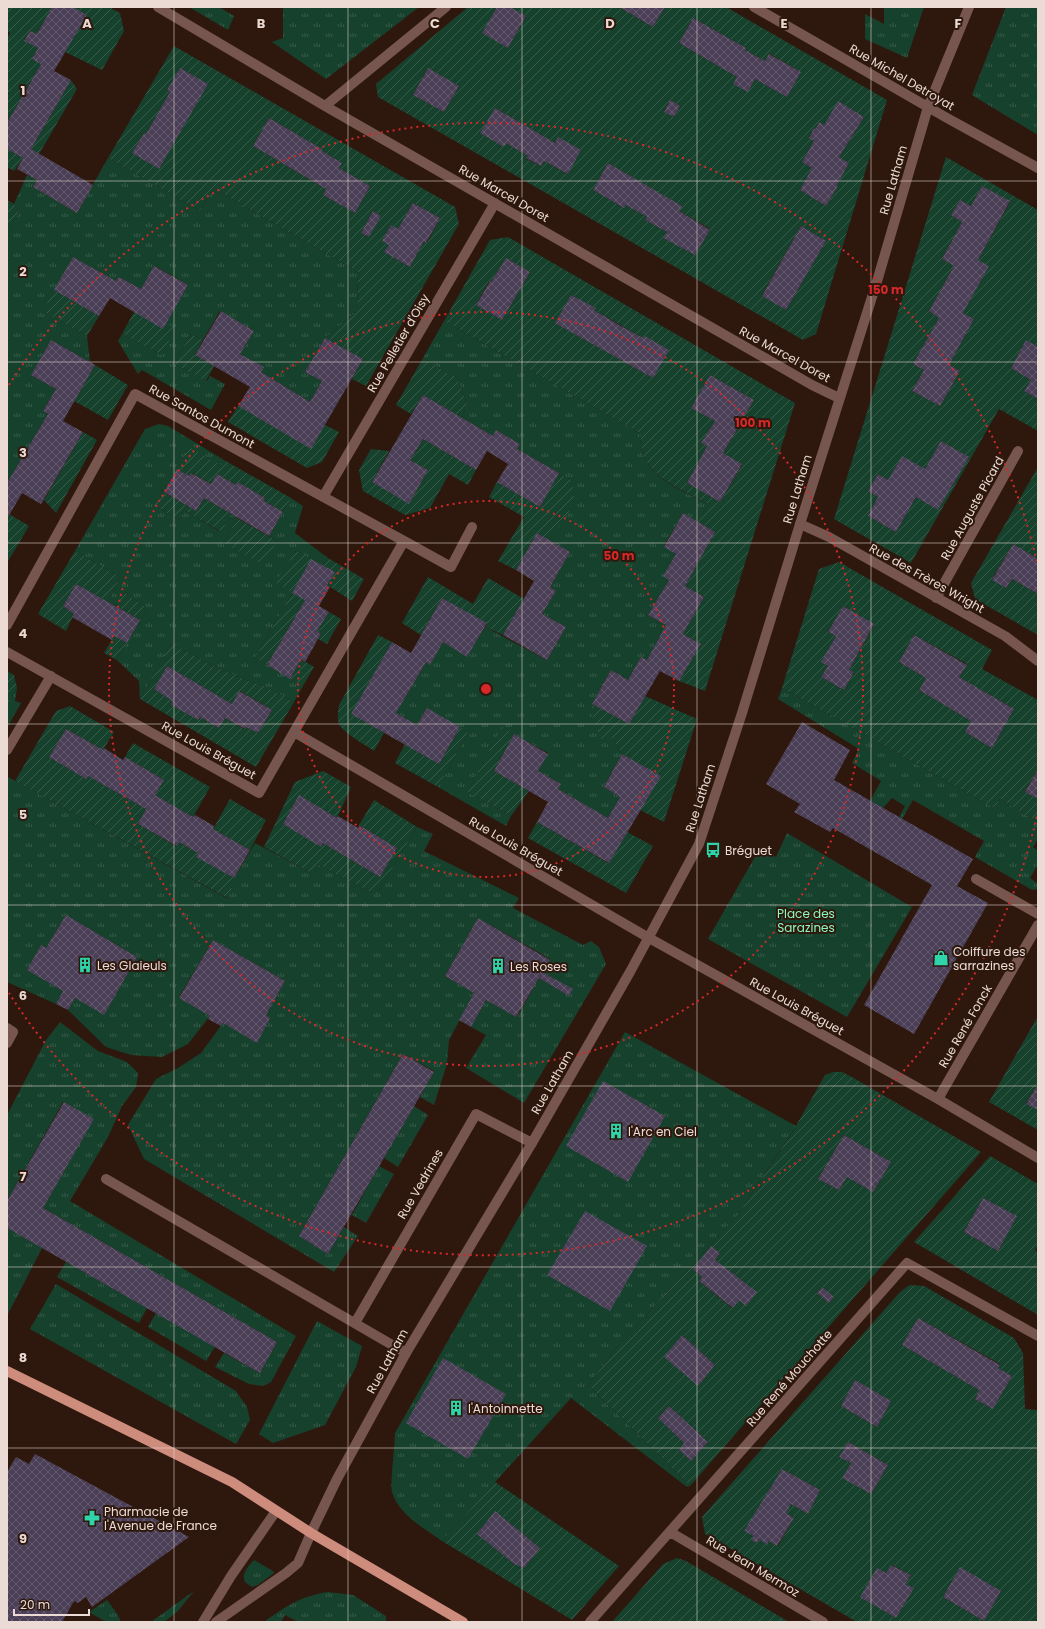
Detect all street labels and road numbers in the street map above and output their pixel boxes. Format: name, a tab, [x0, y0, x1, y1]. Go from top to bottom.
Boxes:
street label: Rue Michel Detroyat	[846, 40, 958, 114]
street label: Rue Latham	[875, 143, 911, 217]
street label: Rue Marcel Doret	[456, 160, 552, 226]
street label: Rue Pelletier d'Oisy	[363, 290, 433, 395]
street label: Rue Marcel Doret	[736, 322, 834, 386]
street label: Rue Santos Dumont	[146, 380, 258, 452]
street label: Rue Latham	[778, 452, 816, 526]
street label: Rue Auguste Picard	[936, 453, 1008, 563]
street label: Rue des Frères Wright	[866, 539, 988, 617]
street label: Rue Louis Bréguet	[159, 717, 259, 783]
street label: Rue Latham	[681, 761, 719, 835]
street label: Rue Louis Bréguet	[466, 812, 566, 880]
street label: Rue Louis Bréguet	[747, 973, 847, 1039]
street label: Rue René Fonck	[934, 981, 996, 1071]
street label: Rue Latham	[527, 1047, 577, 1117]
street label: Rue Vedrines	[393, 1146, 447, 1222]
street label: Rue Latham	[362, 1326, 412, 1396]
street label: Rue René Mouchotte	[742, 1326, 836, 1430]
street label: Rue Jean Mermoz	[703, 1531, 803, 1601]

